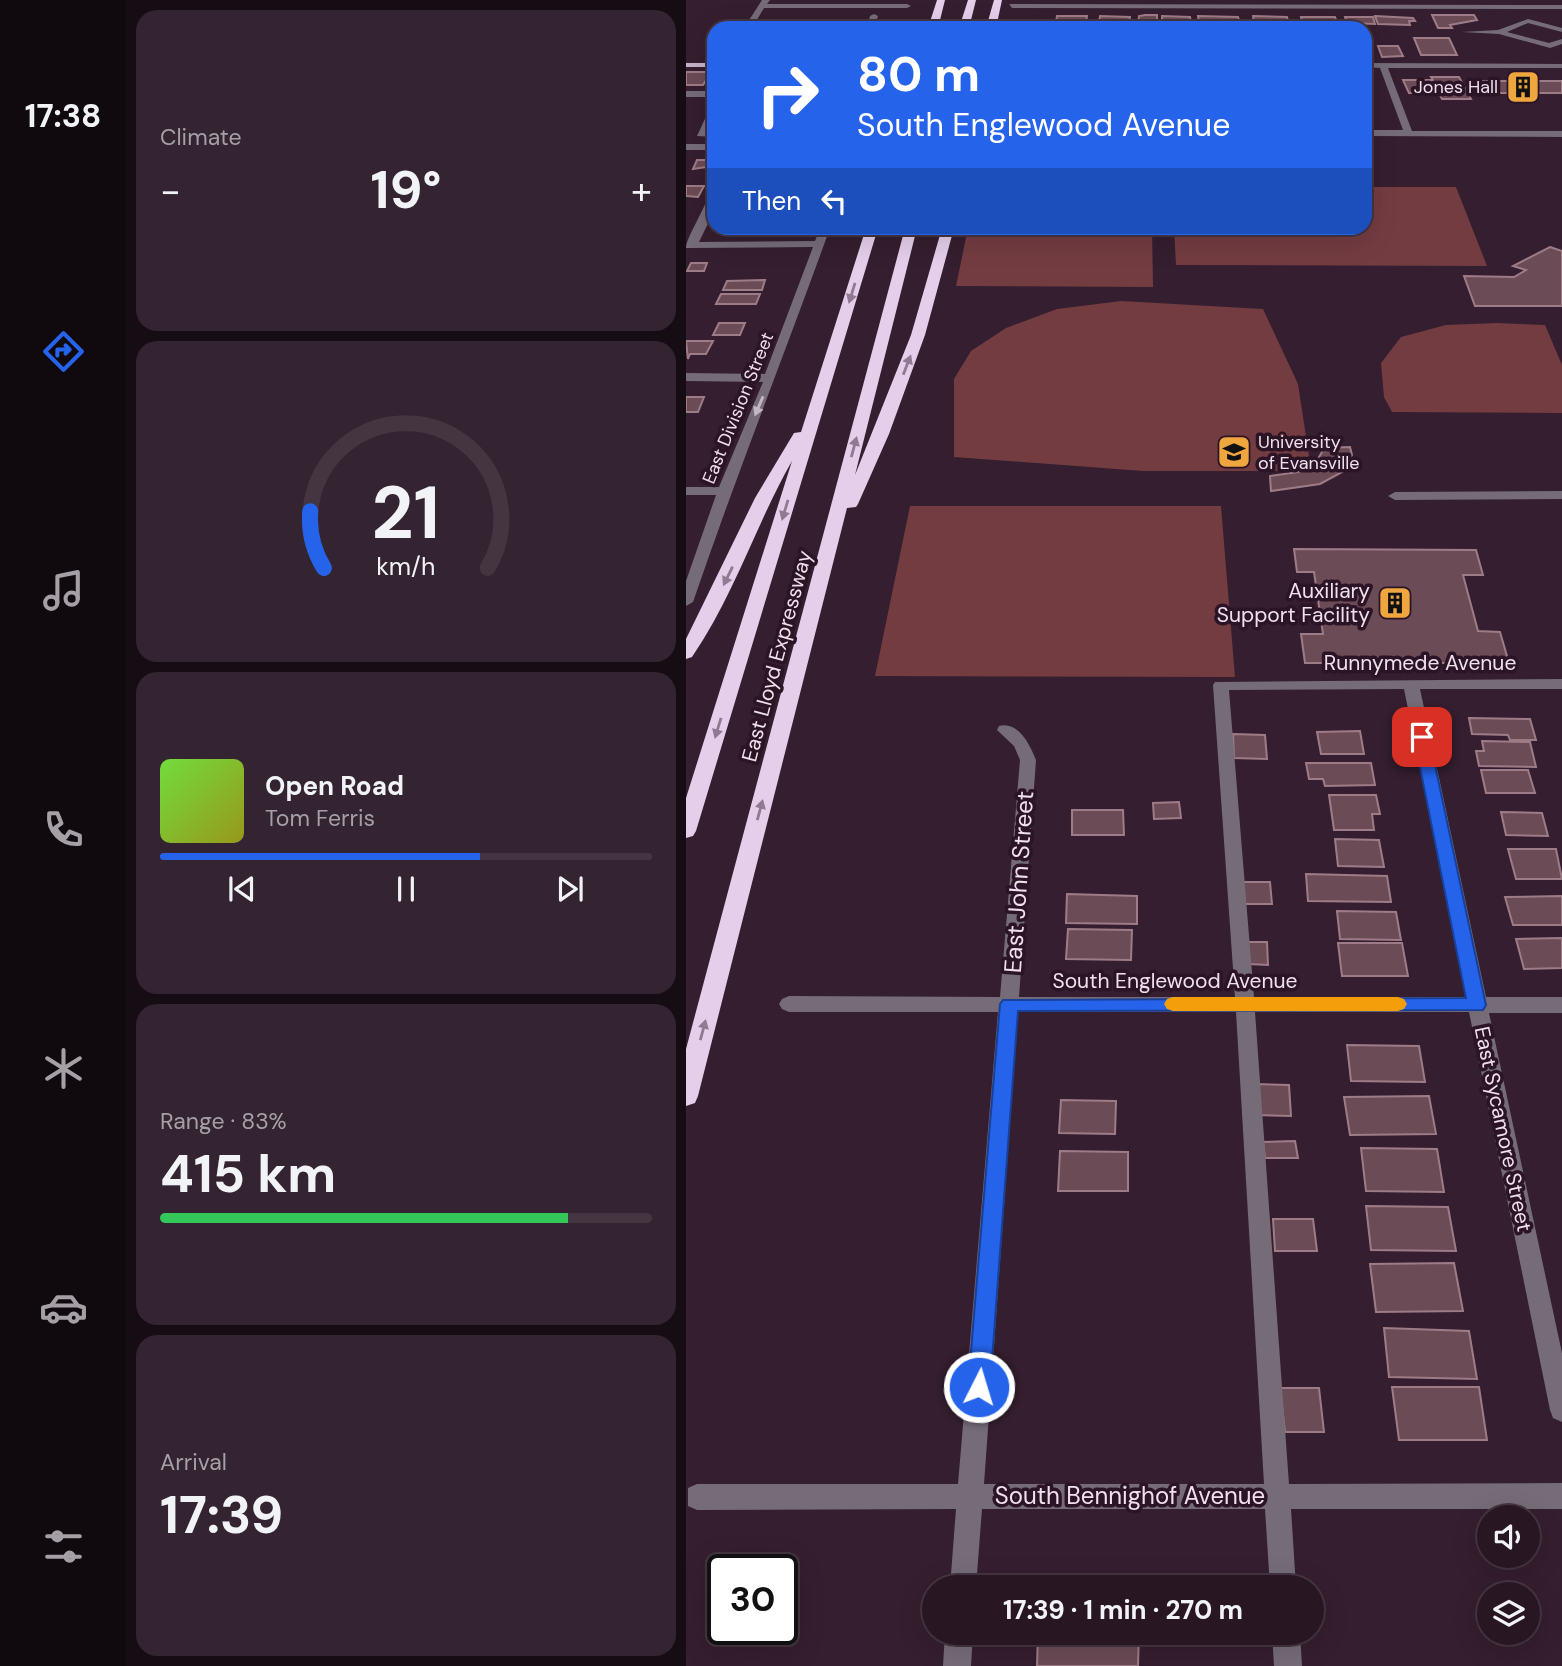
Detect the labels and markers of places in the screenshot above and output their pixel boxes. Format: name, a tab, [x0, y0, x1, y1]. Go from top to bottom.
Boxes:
building icon: Jones Hall	[1504, 68, 1542, 106]
place label: Jones Hall	[1414, 75, 1498, 99]
place label: University of Evansville	[1258, 430, 1360, 475]
school or university icon: University of Evansville	[1215, 433, 1253, 471]
place label: Auxiliary Support Facility	[1217, 577, 1370, 629]
building icon: Auxiliary Support Facility	[1376, 584, 1414, 622]
pin	[1392, 707, 1452, 767]

